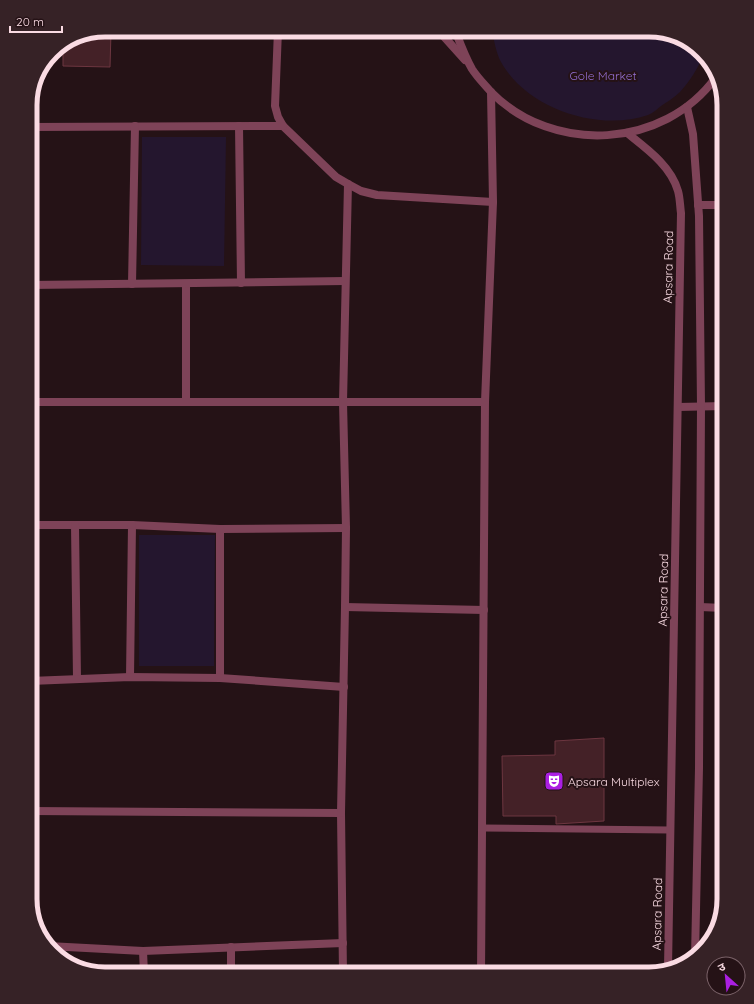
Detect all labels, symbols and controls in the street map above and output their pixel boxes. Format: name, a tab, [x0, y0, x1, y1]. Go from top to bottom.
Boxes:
scale bar	[10, 8, 62, 34]
text: 20 m	[16, 14, 44, 29]
park label: Gole Market	[569, 68, 637, 83]
street label: Apsara Road	[660, 230, 676, 304]
street label: Apsara Road	[655, 553, 671, 627]
theatre icon: Apsara Multiplex	[543, 770, 565, 792]
place label: Apsara Multiplex	[568, 774, 660, 789]
street label: Apsara Road	[649, 877, 665, 951]
north arrow	[706, 956, 746, 996]
text: उ	[715, 959, 728, 975]

